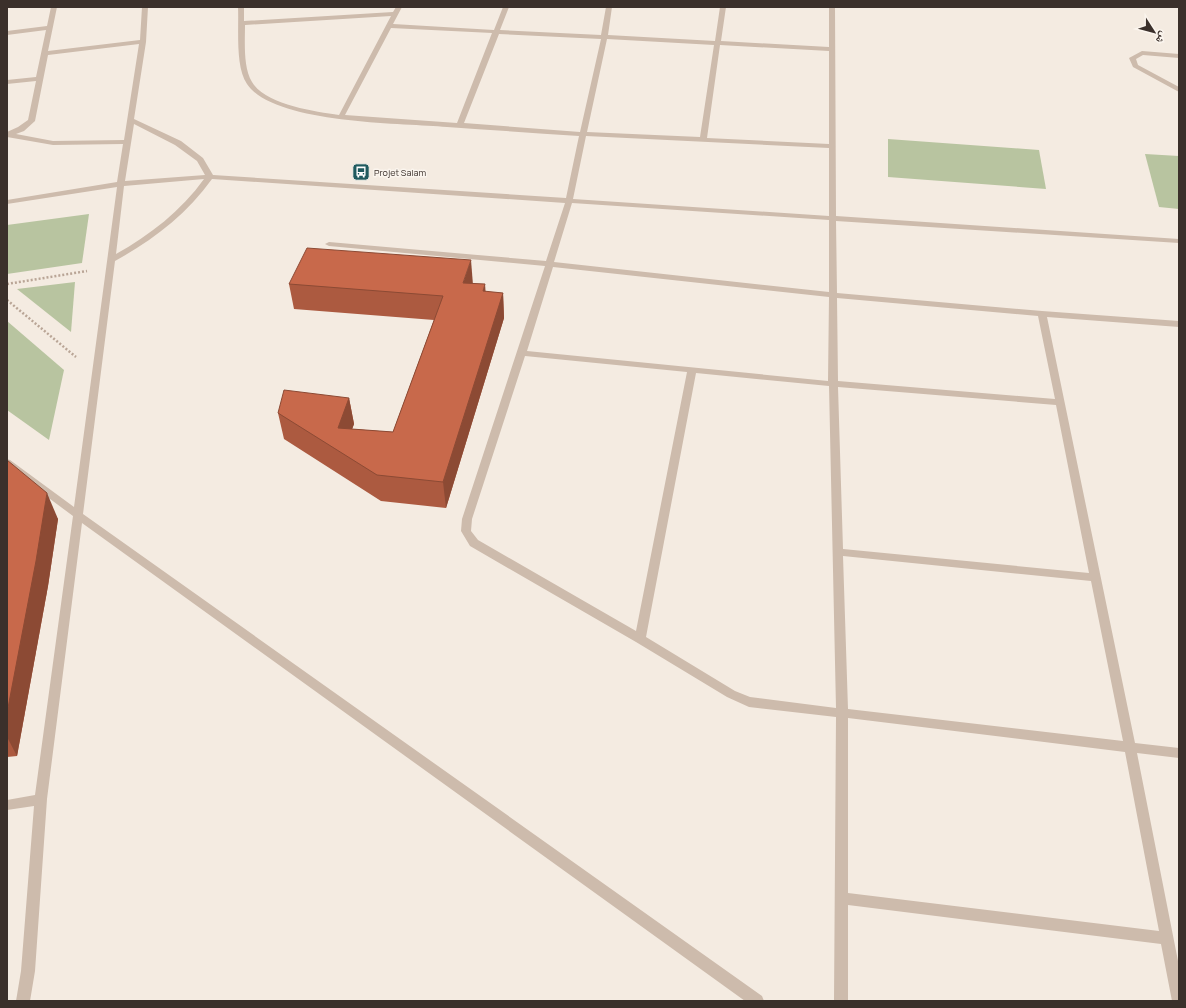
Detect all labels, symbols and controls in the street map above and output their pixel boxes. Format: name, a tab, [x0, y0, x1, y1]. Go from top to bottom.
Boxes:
north arrow	[1134, 12, 1174, 52]
text: ش	[1152, 28, 1172, 48]
bus stop icon: Projet Salam	[351, 162, 371, 182]
place label: Projet Salam	[374, 166, 426, 179]

